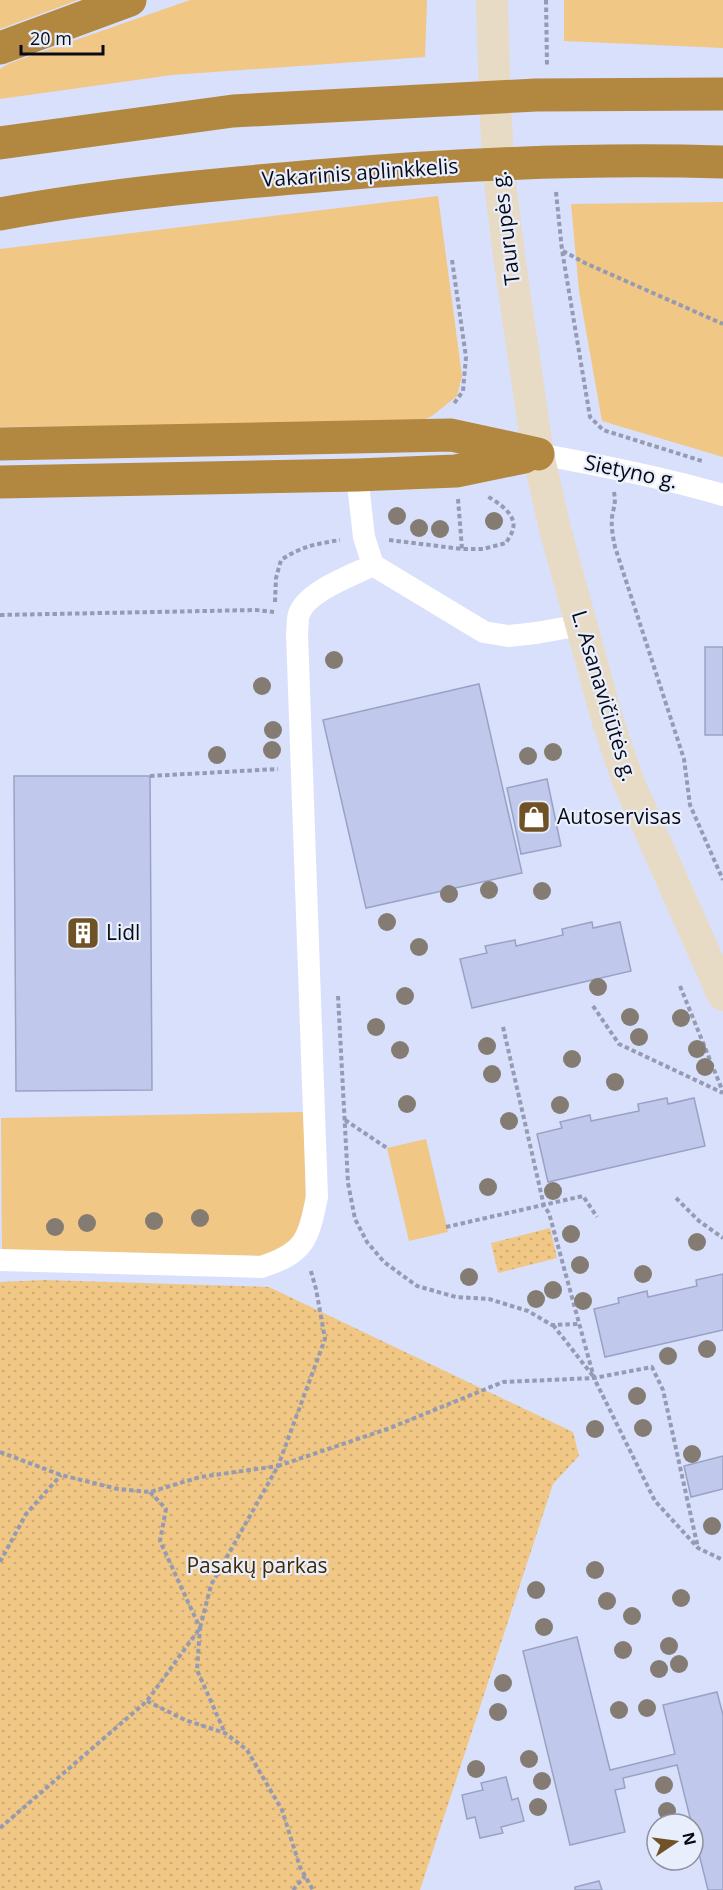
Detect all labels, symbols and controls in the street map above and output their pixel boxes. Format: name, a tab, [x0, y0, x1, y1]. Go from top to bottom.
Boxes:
scale bar	[21, 18, 104, 56]
text: 20 m	[30, 26, 72, 50]
street label: Vakarinis aplinkkelis	[261, 151, 459, 193]
street label: Taurupės g.	[484, 170, 526, 287]
street label: Sietyno g.	[582, 448, 680, 495]
street label: L. Asanavičiūtės g.	[566, 607, 644, 785]
shop icon: Autoservisas	[516, 799, 552, 835]
place label: Autoservisas	[557, 802, 681, 830]
building icon: Lidl	[65, 915, 101, 951]
place label: Lidl	[106, 918, 140, 946]
park label: Pasakų parkas	[186, 1551, 328, 1579]
north arrow	[645, 1812, 705, 1872]
text: N	[677, 1830, 702, 1847]

